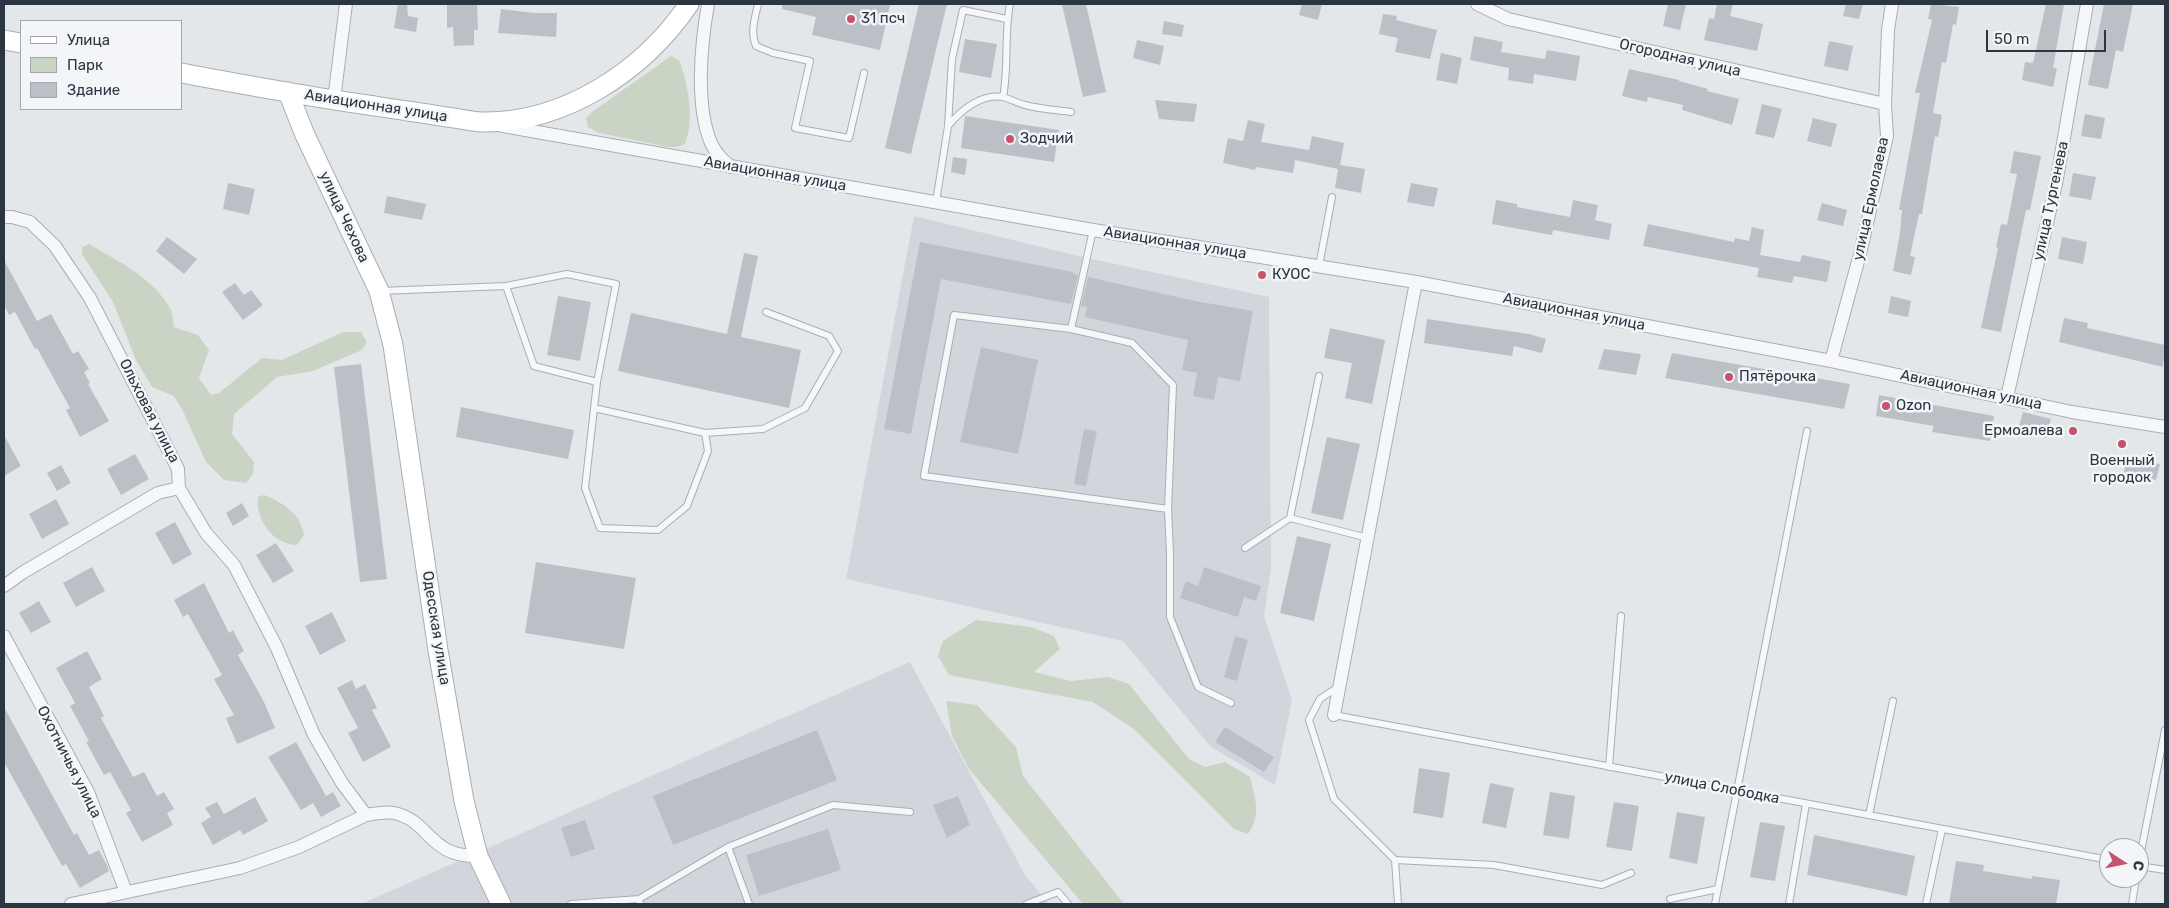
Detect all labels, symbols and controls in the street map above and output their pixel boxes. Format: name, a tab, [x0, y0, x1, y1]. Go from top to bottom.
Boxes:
place label: 31 псч	[861, 10, 905, 28]
marker: 31 псч	[845, 13, 857, 25]
legend	[20, 20, 182, 110]
scale bar	[1989, 20, 2109, 52]
text: 50 m	[1994, 30, 2029, 48]
text: Улица	[67, 31, 110, 49]
street label: Огородная улица	[1618, 35, 1742, 81]
text: Парк	[67, 56, 103, 74]
text: Здание	[67, 81, 120, 99]
street label: Авиационная улица	[303, 86, 449, 126]
place label: Зодчий	[1020, 130, 1073, 148]
marker: Зодчий	[1004, 133, 1016, 145]
street label: улица Ермолаева	[1849, 136, 1893, 262]
street label: улица Тургенева	[2030, 140, 2072, 262]
street label: Авиационная улица	[702, 153, 848, 195]
street label: улица Чехова	[315, 169, 373, 265]
street label: Авиационная улица	[1102, 223, 1248, 263]
place label: КУОС	[1272, 266, 1310, 284]
marker: КУОС	[1256, 269, 1268, 281]
street label: Авиационная улица	[1501, 289, 1647, 335]
street label: Ольховая улица	[115, 356, 183, 466]
street label: Авиационная улица	[1898, 366, 2044, 414]
place label: Пятёрочка	[1739, 368, 1816, 386]
marker: Пятёрочка	[1723, 371, 1735, 383]
place label: Ozon	[1896, 397, 1931, 415]
marker: Ozon	[1880, 400, 1892, 412]
place label: Ермоалева	[1984, 422, 2063, 440]
marker: Ермоалева	[2067, 425, 2079, 437]
marker: Военный городок	[2116, 438, 2128, 450]
place label: Военный городок	[2089, 452, 2155, 487]
street label: Одесская улица	[418, 570, 454, 686]
street label: Охотничья улица	[33, 703, 105, 821]
street label: улица Слободка	[1663, 768, 1781, 808]
north arrow	[2099, 838, 2149, 888]
text: С	[2129, 859, 2148, 872]

